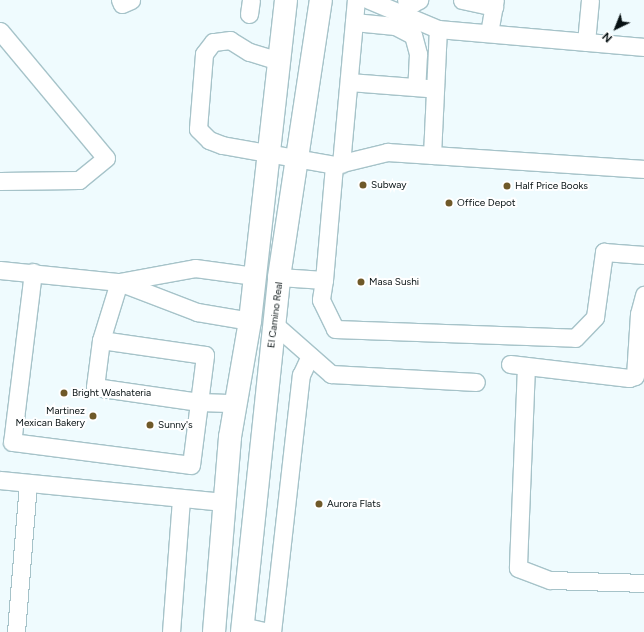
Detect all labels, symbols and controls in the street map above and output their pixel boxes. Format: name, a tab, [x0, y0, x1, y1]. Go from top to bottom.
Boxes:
north arrow	[596, 8, 636, 48]
text: N	[600, 29, 615, 45]
place label: Subway	[371, 179, 406, 191]
marker: Subway	[358, 180, 368, 190]
place label: Half Price Books	[515, 180, 588, 192]
marker: Half Price Books	[502, 181, 512, 191]
place label: Office Depot	[457, 197, 516, 209]
marker: Office Depot	[444, 198, 454, 208]
place label: Masa Sushi	[369, 276, 419, 288]
marker: Masa Sushi	[356, 277, 366, 287]
street label: El Camino Real	[265, 281, 285, 349]
place label: Bright Washateria	[72, 387, 151, 399]
marker: Bright Washateria	[59, 388, 69, 398]
place label: Martinez Mexican Bakery	[15, 404, 85, 428]
marker: Martinez Mexican Bakery	[88, 411, 98, 421]
place label: Sunny's	[158, 419, 193, 431]
marker: Sunny's	[145, 420, 155, 430]
place label: Aurora Flats	[327, 498, 381, 510]
marker: Aurora Flats	[314, 499, 324, 509]

